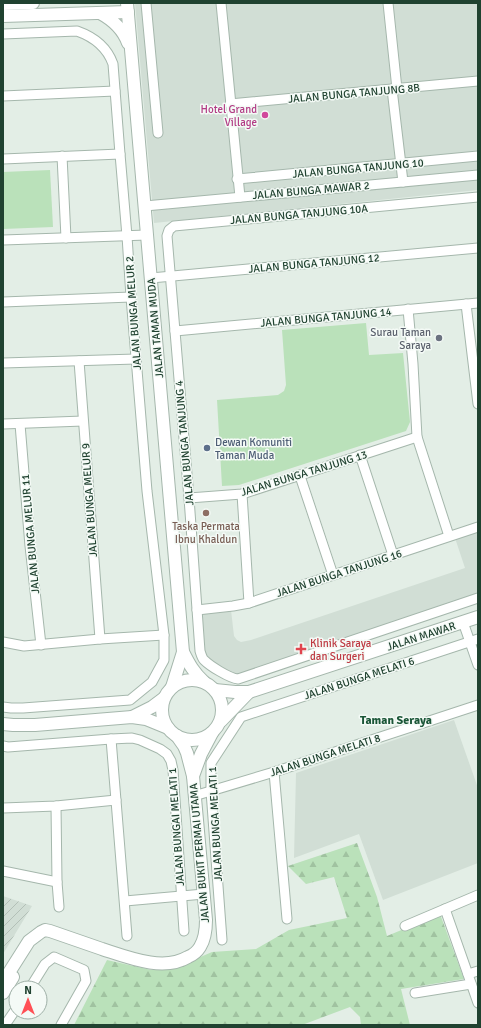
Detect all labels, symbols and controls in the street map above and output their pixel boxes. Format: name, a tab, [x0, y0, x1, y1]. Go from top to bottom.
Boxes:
street label: JALAN BUNGA TANJUNG 8B	[288, 81, 421, 106]
place label: Hotel Grand Village	[201, 103, 257, 129]
marker: Hotel Grand Village	[260, 110, 270, 120]
street label: JALAN BUNGA TANJUNG 10	[292, 156, 424, 181]
street label: JALAN BUNGA MAWAR 2	[252, 179, 370, 202]
street label: JALAN BUNGA TANJUNG 10A	[230, 202, 369, 227]
street label: JALAN BUNGA TANJUNG 12	[248, 251, 380, 276]
street label: JALAN BUNGA MELUR 2	[123, 255, 144, 370]
street label: JALAN TAMAN MUDA	[145, 277, 166, 379]
street label: JALAN BUNGA TANJUNG 14	[260, 305, 392, 330]
place label: Surau Taman Saraya	[370, 326, 431, 352]
marker: Surau Taman Saraya	[434, 333, 444, 343]
street label: JALAN BUNGA TANJUNG 4	[173, 380, 196, 506]
place label: Dewan Komuniti Taman Muda	[215, 436, 292, 462]
street label: JALAN BUNGA MELUR 9	[79, 442, 100, 557]
marker: Dewan Komuniti Taman Muda	[202, 443, 212, 453]
street label: JALAN BUNGA TANJUNG 13	[239, 448, 369, 499]
street label: JALAN BUNGA MELUR 11	[19, 473, 42, 594]
marker: Taska Permata Ibnu Khaldun	[201, 508, 211, 518]
place label: Taska Permata Ibnu Khaldun	[172, 520, 240, 546]
street label: JALAN BUNGA TANJUNG 16	[275, 547, 404, 600]
street label: JALAN MAWAR	[385, 619, 457, 654]
place label: Klinik Saraya dan Surgeri	[310, 637, 372, 663]
marker: Klinik Saraya dan Surgeri	[295, 643, 307, 655]
street label: JALAN BUNGA MELATI 6	[302, 654, 416, 702]
district label: Taman Seraya	[360, 713, 432, 728]
street label: JALAN BUNGA MELATI 8	[268, 731, 382, 779]
street label: JALAN BUNGA MELATI 1	[206, 766, 225, 882]
street label: JALAN BUNGAI MELATI 1	[166, 767, 187, 887]
street label: JALAN BUKIT PERMAI UTAMA	[187, 782, 212, 923]
north arrow	[8, 980, 48, 1020]
text: N	[24, 984, 32, 997]

